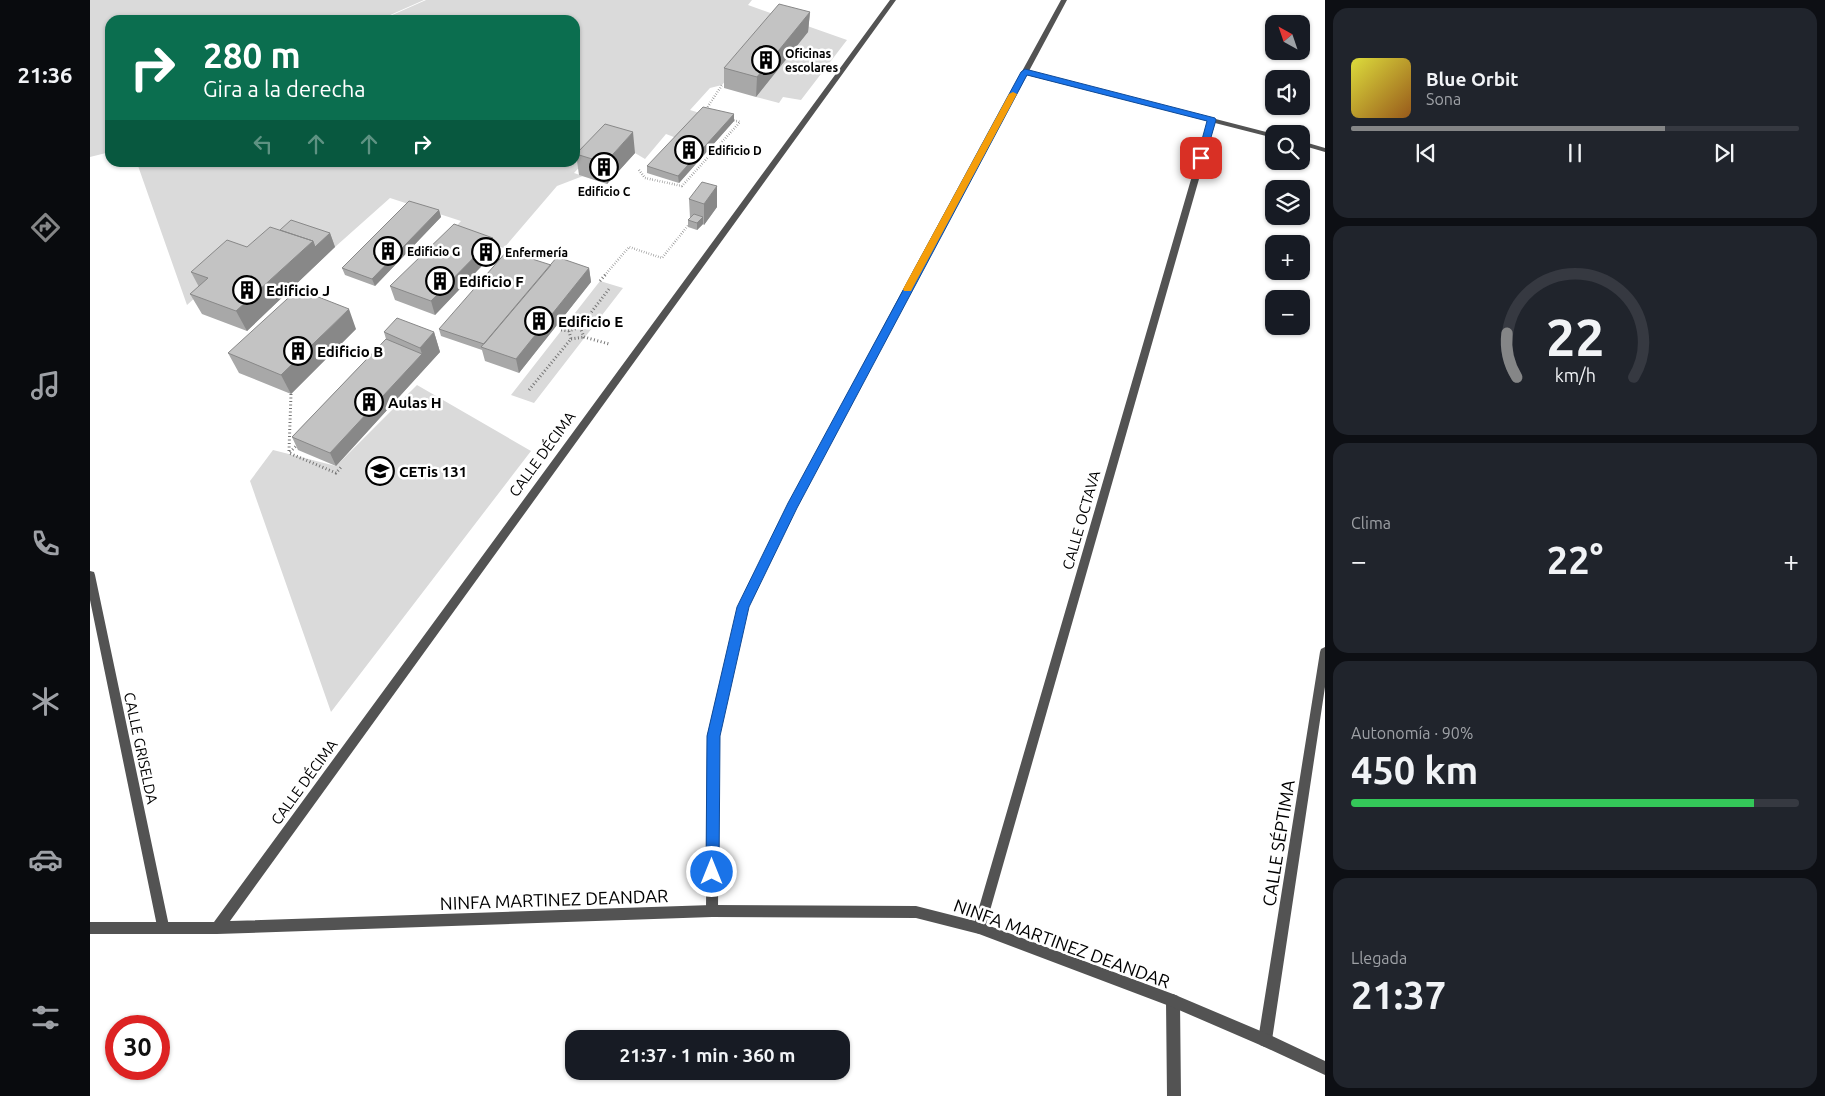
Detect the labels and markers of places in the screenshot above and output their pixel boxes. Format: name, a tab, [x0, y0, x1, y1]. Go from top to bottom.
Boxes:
building icon: Oficinas escolares	[751, 45, 781, 75]
place label: Oficinas escolares	[785, 47, 839, 74]
building icon: Edificio D	[674, 135, 704, 165]
pin	[1180, 137, 1222, 179]
place label: Edificio D	[708, 144, 762, 157]
building icon: Edificio C	[589, 152, 619, 182]
place label: Edificio C	[578, 185, 631, 198]
building icon: Edificio G	[373, 236, 403, 266]
building icon: Enfermería	[471, 237, 501, 267]
place label: Edificio G	[407, 245, 460, 258]
place label: Enfermería	[505, 246, 568, 259]
building icon: Edificio F	[425, 266, 455, 296]
place label: Edificio F	[459, 273, 524, 290]
building icon: Edificio J	[232, 275, 262, 305]
place label: Edificio J	[266, 282, 330, 299]
building icon: Edificio E	[524, 306, 554, 336]
place label: Edificio E	[558, 313, 623, 330]
building icon: Edificio B	[283, 336, 313, 366]
place label: Edificio B	[317, 343, 383, 360]
building icon: Aulas H	[354, 387, 384, 417]
place label: Aulas H	[388, 394, 442, 411]
school or university icon: CETis 131	[365, 456, 395, 486]
place label: CETis 131	[399, 463, 467, 480]

